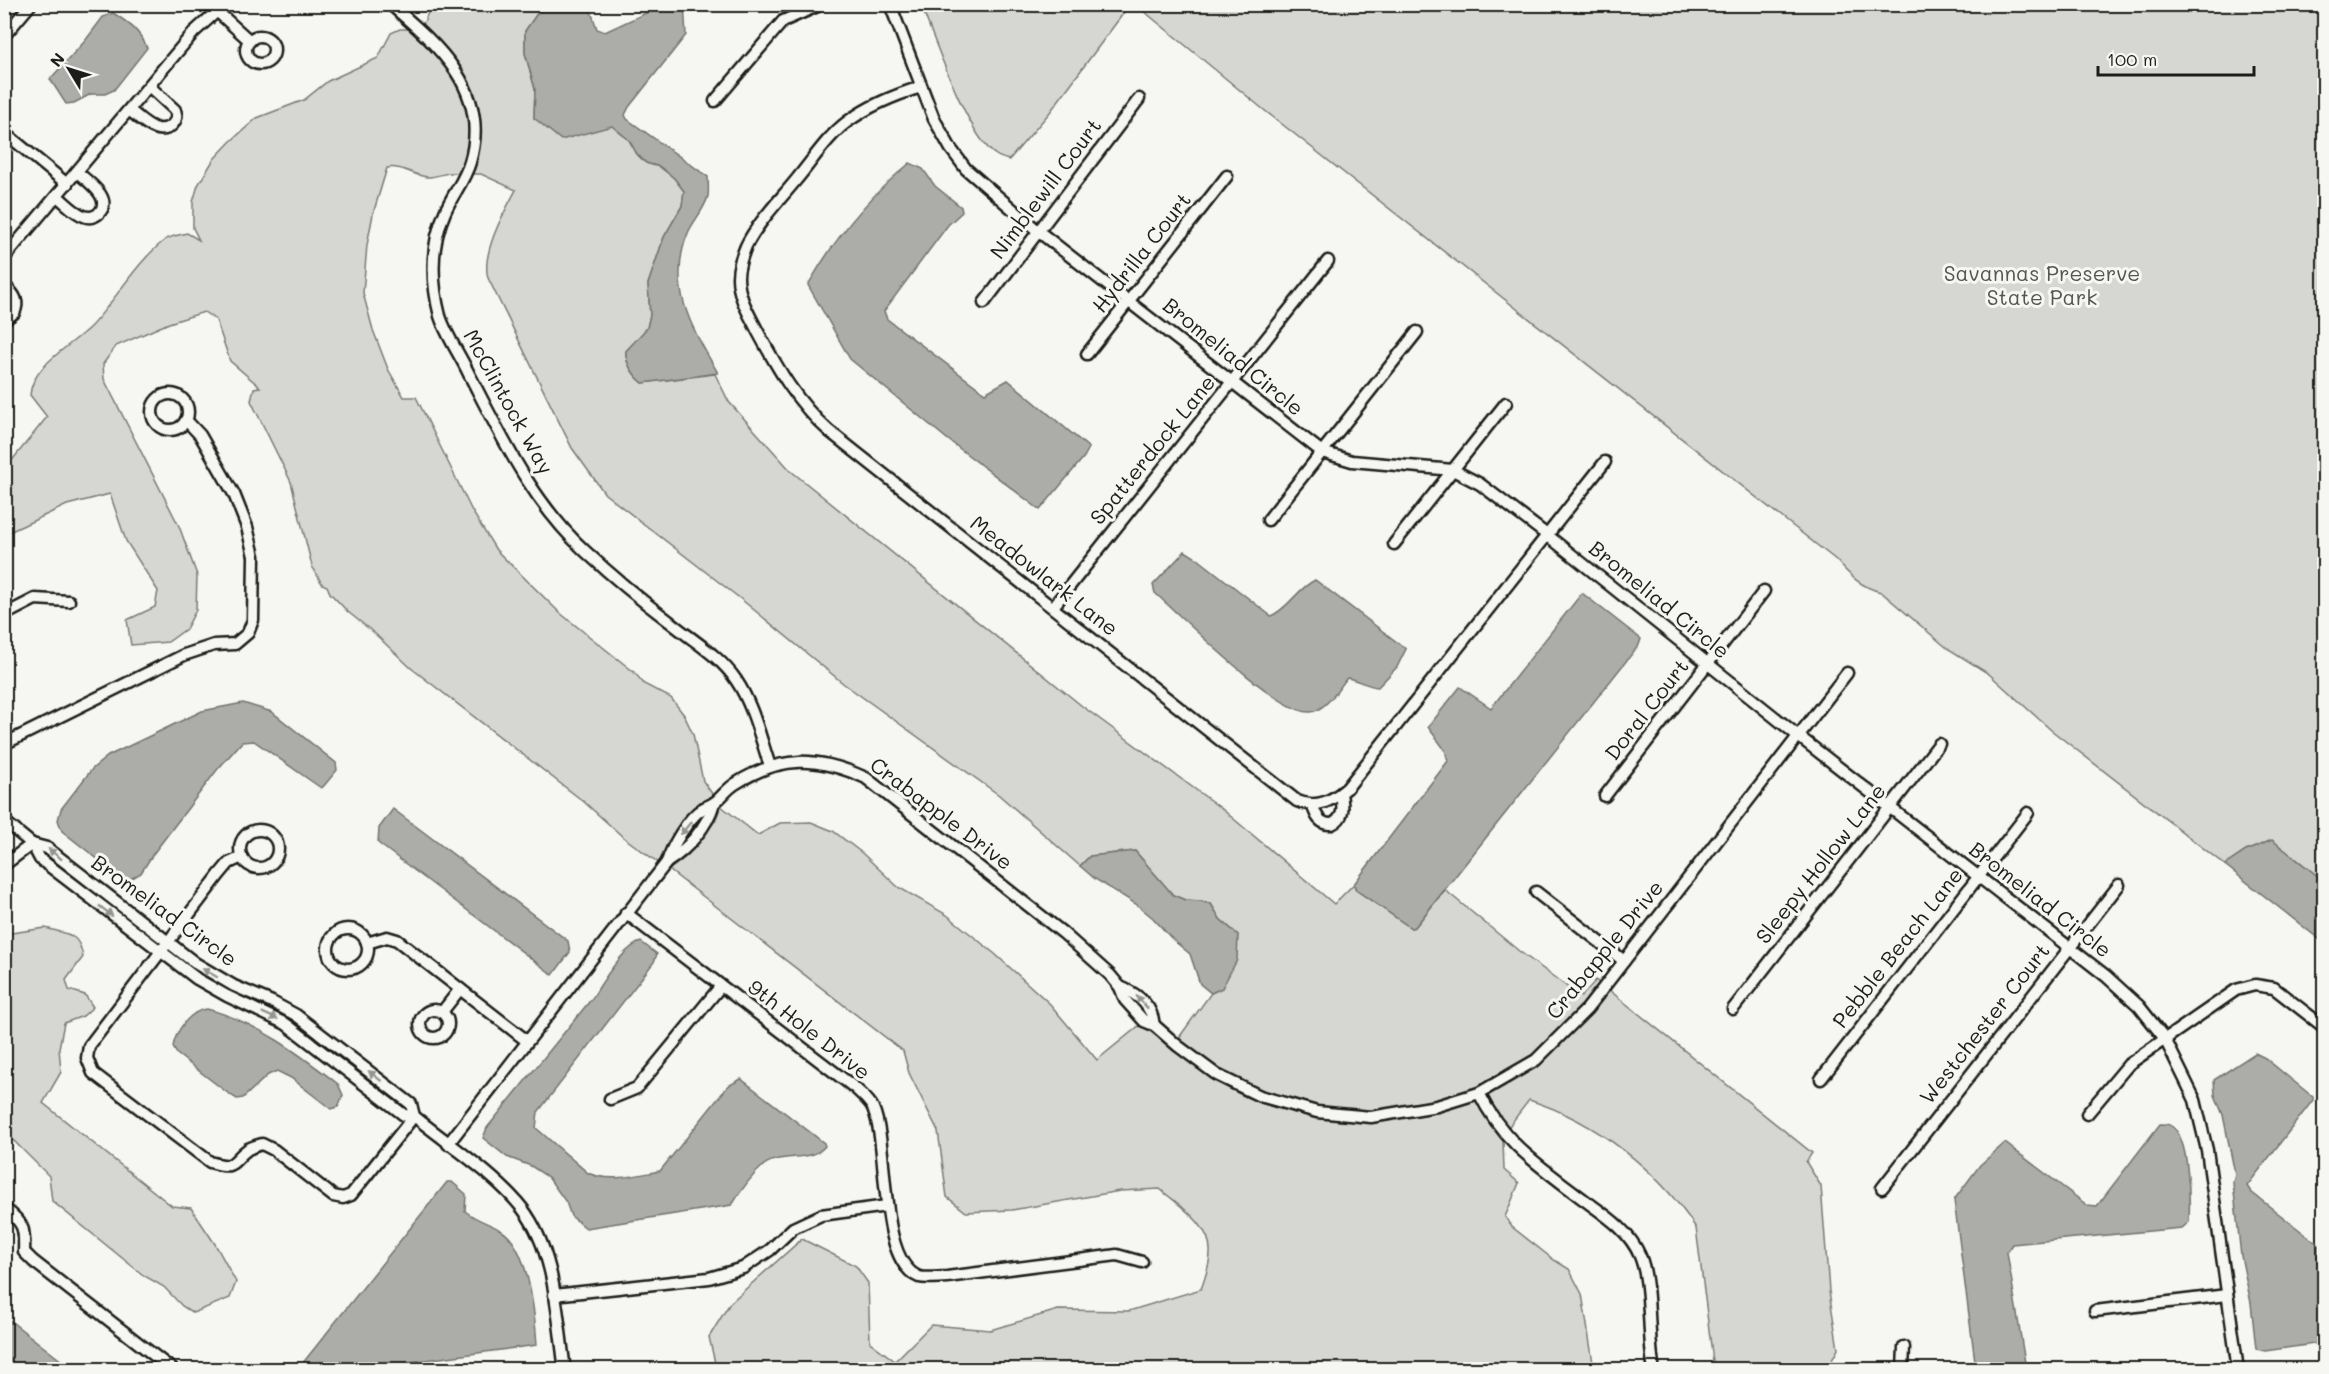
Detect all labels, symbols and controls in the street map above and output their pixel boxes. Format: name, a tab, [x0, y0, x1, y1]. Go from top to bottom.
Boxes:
north arrow	[39, 39, 99, 99]
scale bar	[2098, 39, 2254, 77]
text: 100 m	[2107, 47, 2157, 71]
text: N	[45, 48, 69, 71]
street label: Nimblewill Court	[983, 112, 1106, 264]
street label: Hydrilla Court	[1085, 187, 1196, 318]
park label: Savannas Preserve State Park	[1944, 259, 2140, 310]
street label: Bromeliad Circle	[1158, 291, 1310, 421]
street label: McClintock Way	[458, 324, 560, 479]
street label: Spatterdock Lane	[1083, 369, 1220, 529]
street label: Meadowlark Lane	[966, 509, 1124, 641]
street label: Bromeliad Circle	[1584, 534, 1736, 664]
street label: Doral Court	[1598, 653, 1694, 765]
street label: Crabapple Drive	[865, 750, 1019, 875]
street label: Sleepy Hollow Lane	[1749, 778, 1891, 949]
one-way arrow	[679, 820, 692, 836]
street label: Bromeliad Circle	[1964, 835, 2117, 963]
street label: Bromeliad Circle	[87, 848, 243, 972]
one-way arrow	[48, 849, 63, 861]
street label: Pebble Beach Lane	[1826, 861, 1968, 1033]
street label: Crabapple Drive	[1539, 874, 1668, 1024]
one-way arrow	[99, 904, 114, 916]
street label: Westchester Court	[1913, 937, 2055, 1109]
one-way arrow	[201, 968, 218, 978]
street label: 9th Hole Drive	[743, 973, 877, 1085]
one-way arrow	[1136, 995, 1149, 1010]
one-way arrow	[261, 1011, 278, 1020]
one-way arrow	[367, 1070, 382, 1082]

